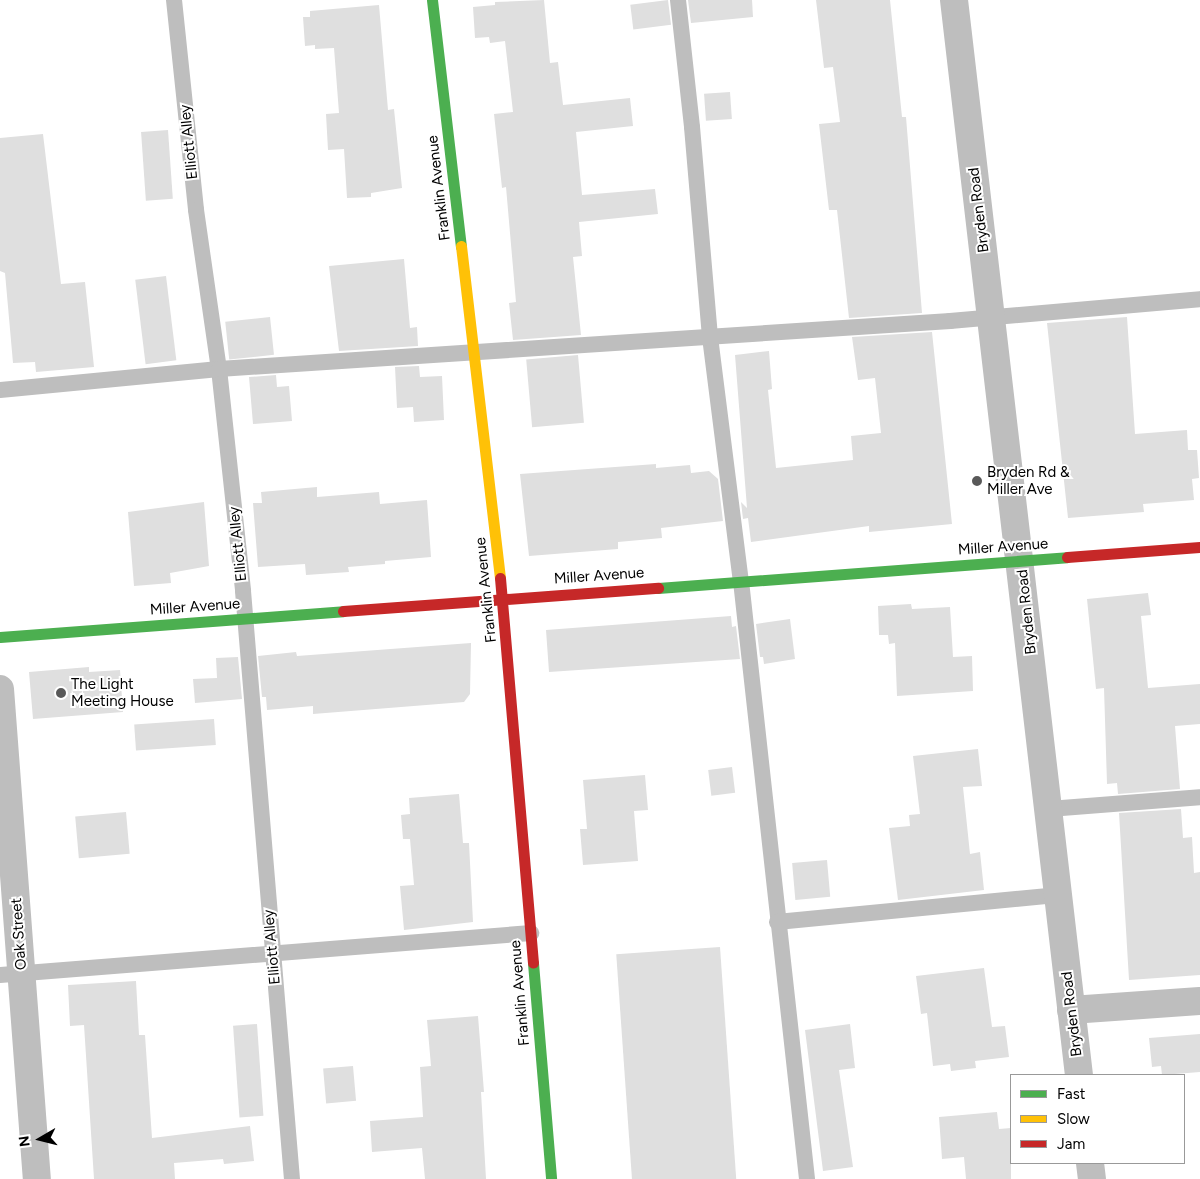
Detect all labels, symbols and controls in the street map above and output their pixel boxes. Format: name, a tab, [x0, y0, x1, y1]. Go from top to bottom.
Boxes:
street label: Elliott Alley	[176, 104, 202, 180]
street label: Franklin Avenue	[424, 134, 454, 242]
street label: Bryden Road	[965, 166, 993, 254]
place label: Bryden Rd & Miller Ave	[987, 463, 1070, 498]
marker: Bryden Rd & Miller Ave	[971, 475, 983, 487]
street label: Elliott Alley	[225, 506, 251, 582]
street label: Miller Avenue	[957, 535, 1049, 559]
street label: Franklin Avenue	[472, 536, 500, 644]
street label: Miller Avenue	[553, 564, 645, 588]
street label: Bryden Road	[1014, 569, 1040, 655]
street label: Miller Avenue	[149, 595, 241, 619]
place label: The Light Meeting House	[71, 675, 174, 710]
marker: The Light Meeting House	[55, 687, 67, 699]
street label: Oak Street	[8, 897, 30, 971]
street label: Elliott Alley	[260, 909, 284, 985]
street label: Franklin Avenue	[506, 939, 534, 1047]
street label: Bryden Road	[1058, 970, 1086, 1058]
legend	[1010, 1074, 1185, 1164]
text: Fast	[1057, 1085, 1085, 1103]
text: Slow	[1057, 1110, 1090, 1128]
north arrow	[15, 1114, 65, 1164]
text: N	[15, 1135, 34, 1148]
text: Jam	[1057, 1135, 1085, 1153]

